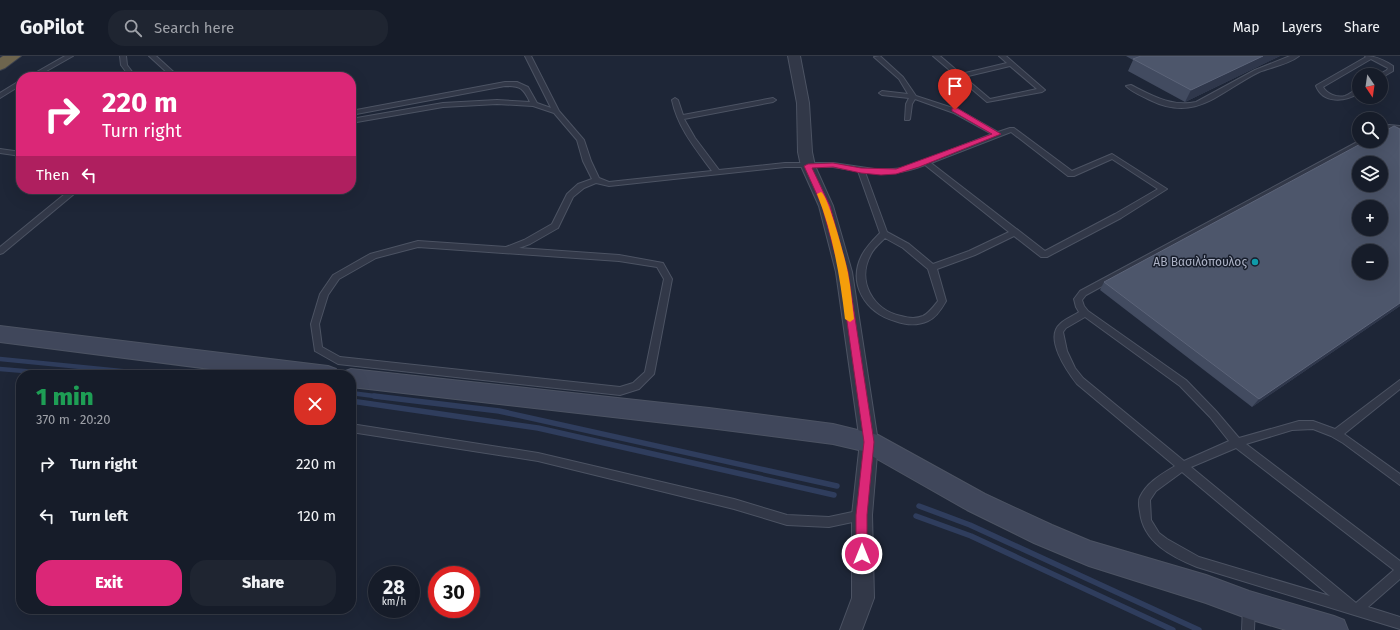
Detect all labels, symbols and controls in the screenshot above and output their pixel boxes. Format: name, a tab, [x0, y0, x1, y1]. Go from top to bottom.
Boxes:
search box	[108, 10, 388, 46]
text: GoPilot	[20, 16, 84, 39]
icon: search	[122, 17, 144, 39]
text: Search here	[154, 19, 234, 37]
text: Map	[1233, 19, 1259, 36]
text: Layers	[1281, 19, 1322, 36]
text: Share	[1344, 19, 1380, 36]
north arrow	[1352, 68, 1388, 104]
map controls	[1352, 68, 1388, 280]
pin	[938, 69, 972, 110]
icon: arrive	[944, 75, 966, 97]
text: 220 m	[102, 86, 178, 119]
icon: right	[36, 88, 88, 140]
button: search	[1352, 112, 1388, 148]
text: Turn right	[102, 120, 182, 142]
button: layers	[1352, 156, 1388, 192]
icon: left	[78, 164, 100, 186]
text: Then	[36, 166, 70, 184]
button: +	[1352, 200, 1388, 236]
button: −	[1352, 244, 1388, 280]
place label: ΑΒ Βασιλόπουλος	[1153, 255, 1247, 269]
marker: ΑΒ Βασιλόπουλος	[1250, 257, 1260, 267]
text: 1 min	[36, 383, 94, 411]
button: close	[294, 383, 336, 425]
text: 370 m · 20:20	[36, 412, 110, 427]
icon: right	[36, 453, 58, 475]
text: Turn right	[70, 455, 137, 473]
text: 220 m	[296, 455, 336, 473]
icon: left	[36, 505, 58, 527]
text: Turn left	[70, 507, 128, 525]
text: 120 m	[297, 507, 336, 525]
position arrow	[841, 533, 883, 575]
button: Exit	[36, 560, 182, 606]
button: Share	[190, 560, 336, 606]
speed limit sign: 30	[428, 566, 480, 618]
text: 28	[383, 575, 405, 599]
text: km/h	[382, 596, 406, 608]

